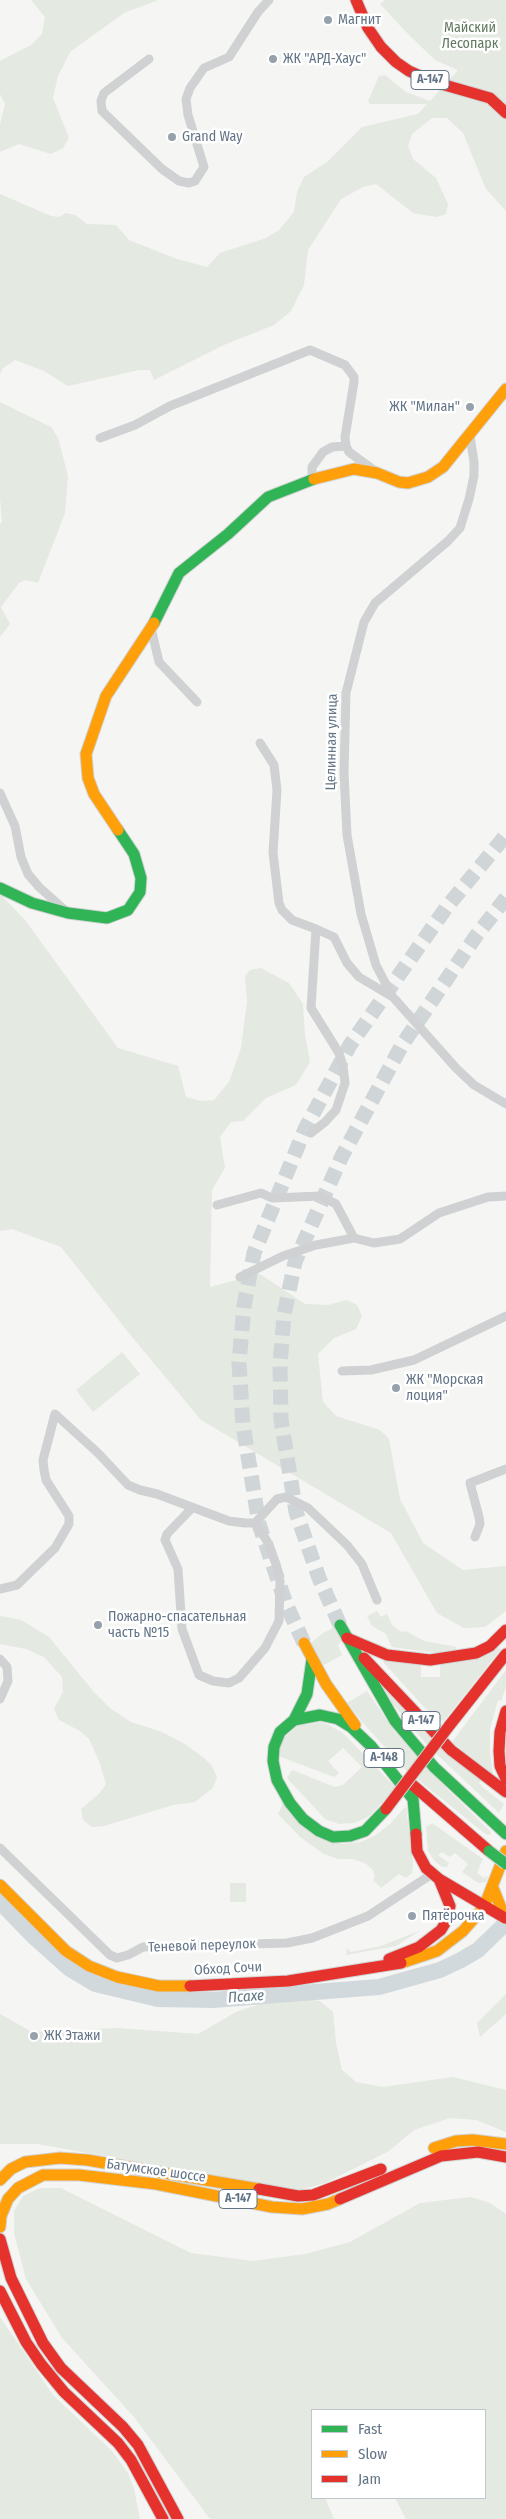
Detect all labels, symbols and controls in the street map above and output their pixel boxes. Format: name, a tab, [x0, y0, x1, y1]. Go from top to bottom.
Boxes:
place label: Магнит	[338, 12, 381, 28]
marker: Магнит	[322, 14, 334, 26]
park label: Майский Лесопарк	[442, 20, 498, 52]
place label: ЖК "АРД-Хаус"	[283, 51, 366, 67]
marker: ЖК "АРД-Хаус"	[267, 53, 279, 65]
road number: А-147	[411, 70, 449, 90]
place label: Grand Way	[182, 129, 242, 145]
marker: Grand Way	[166, 131, 178, 143]
place label: ЖК "Милан"	[389, 399, 460, 415]
marker: ЖК "Милан"	[464, 401, 476, 413]
street label: Целинная улица	[323, 693, 341, 791]
place label: ЖК "Морская лоция"	[406, 1372, 483, 1404]
marker: ЖК "Морская лоция"	[390, 1382, 402, 1394]
place label: Пожарно-спасательная часть №15	[108, 1609, 246, 1641]
marker: Пожарно-спасательная часть №15	[92, 1619, 104, 1631]
road number: А-147	[402, 1712, 440, 1730]
road number: А-148	[364, 1749, 404, 1768]
place label: Пятёрочка	[422, 1908, 485, 1924]
marker: Пятёрочка	[406, 1910, 418, 1922]
street label: Теневой переулок	[148, 1936, 256, 1956]
street label: Обход Сочи	[194, 1959, 262, 1979]
water label: Псахе	[227, 1987, 265, 2007]
place label: ЖК Этажи	[44, 2028, 100, 2044]
marker: ЖК Этажи	[28, 2030, 40, 2042]
street label: Батумское шоссе	[105, 2156, 207, 2186]
road number: А-147	[219, 2190, 257, 2208]
legend	[311, 2409, 486, 2499]
text: Fast	[358, 2420, 382, 2438]
text: Slow	[358, 2445, 387, 2463]
text: Jam	[358, 2470, 381, 2488]

